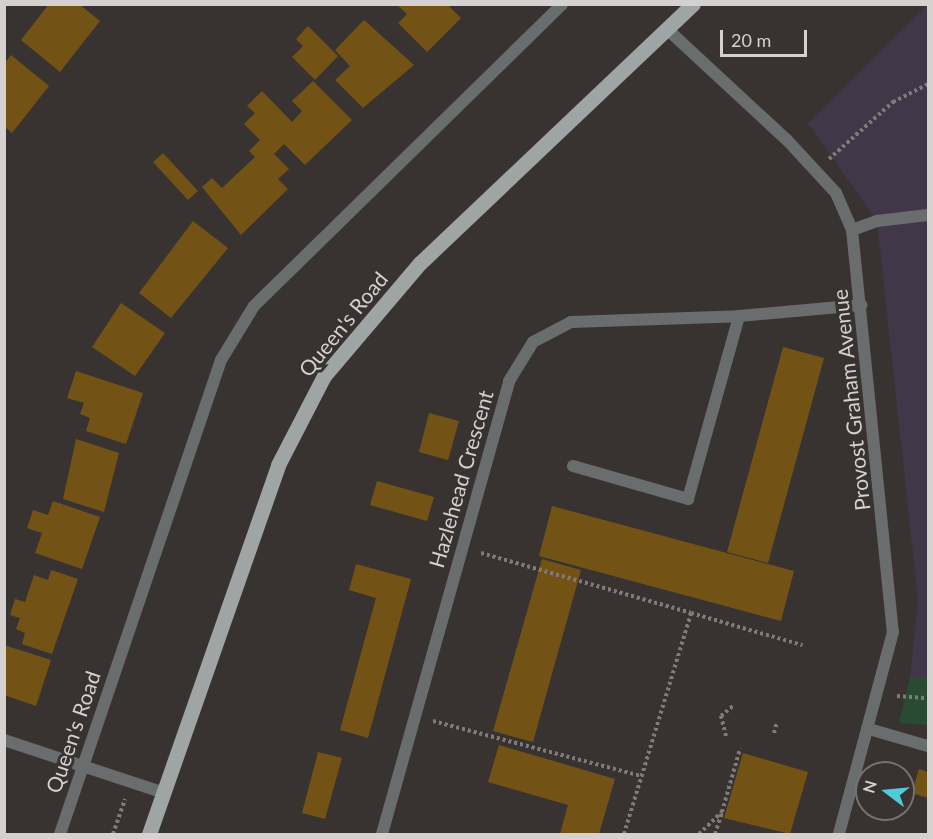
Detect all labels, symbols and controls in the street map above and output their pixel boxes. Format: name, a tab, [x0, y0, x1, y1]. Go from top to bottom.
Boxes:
scale bar	[723, 18, 810, 56]
text: 20 m	[731, 29, 771, 51]
street label: Queen's Road	[293, 267, 393, 381]
street label: Provost Graham Avenue	[827, 288, 875, 512]
street label: Hazlehead Crescent	[424, 387, 498, 571]
street label: Queen's Road	[40, 668, 106, 796]
north arrow	[855, 761, 915, 821]
text: N	[858, 778, 880, 795]

